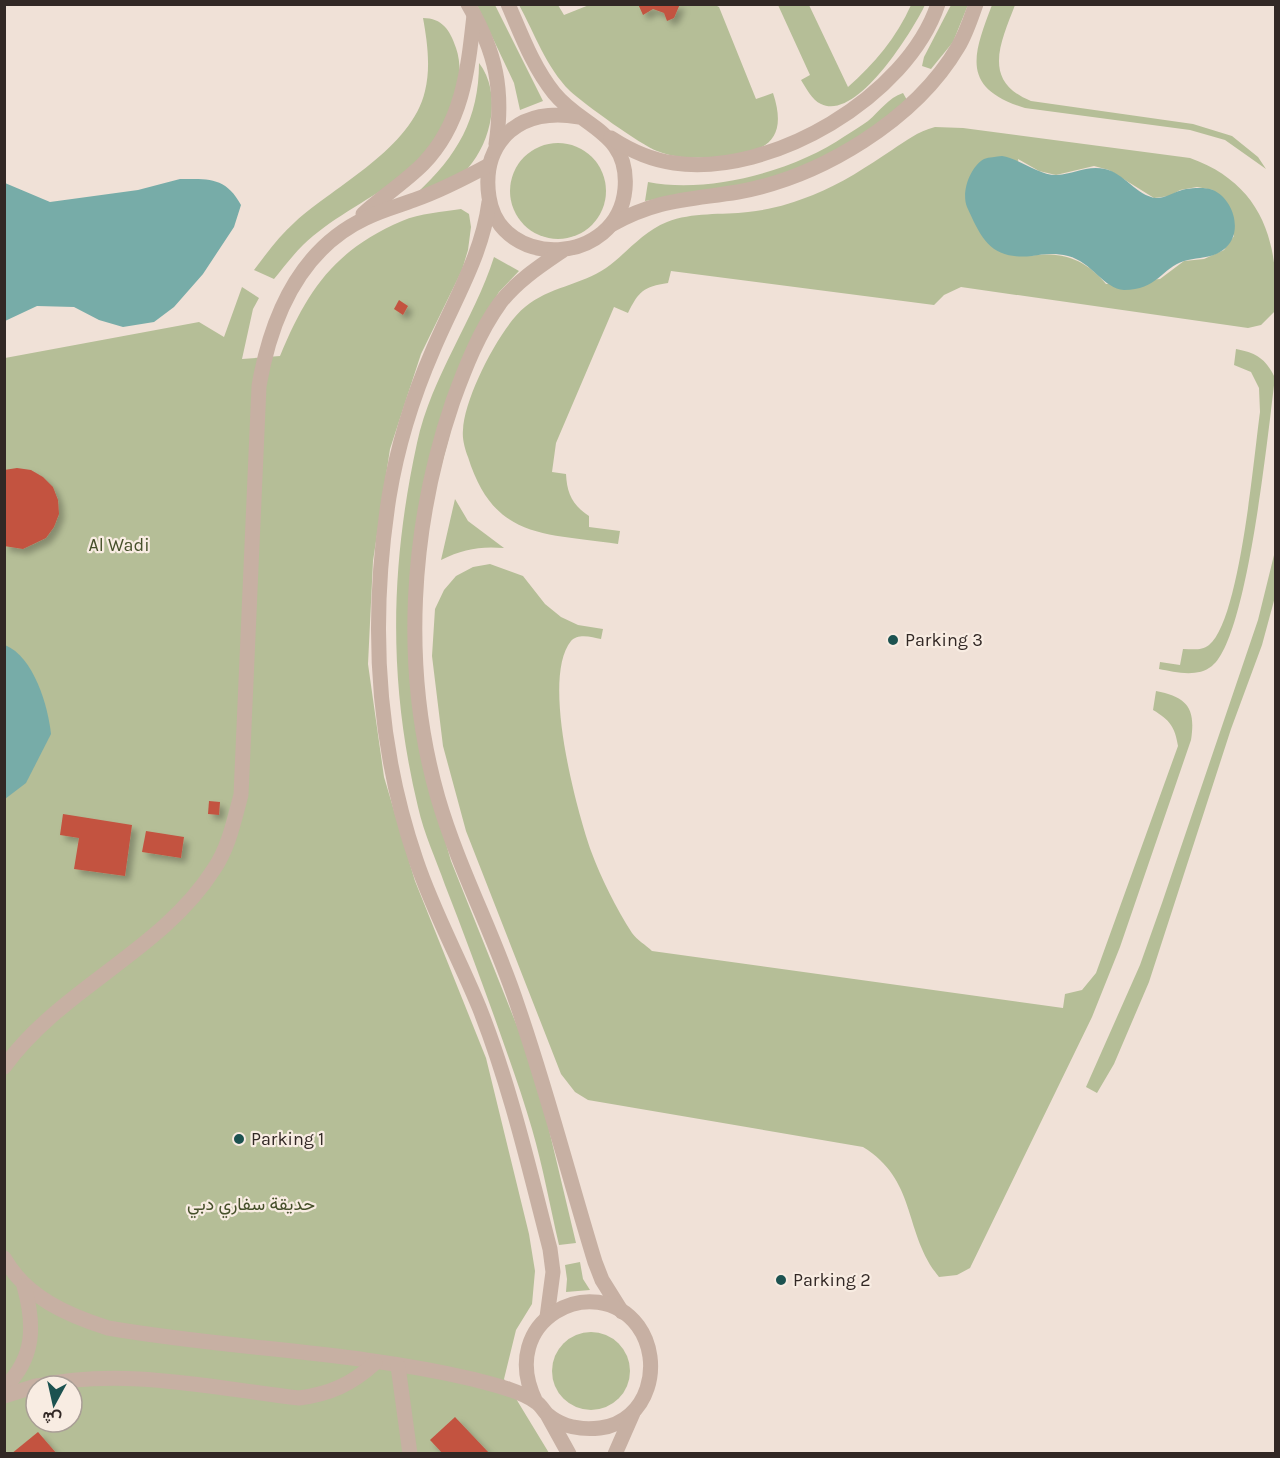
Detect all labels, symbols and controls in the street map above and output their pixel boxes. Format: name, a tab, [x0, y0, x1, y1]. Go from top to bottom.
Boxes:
park label: Al Wadi	[88, 534, 150, 556]
place label: Parking 3	[905, 629, 983, 651]
marker: Parking 3	[886, 633, 900, 647]
place label: Parking 1	[251, 1128, 324, 1150]
marker: Parking 1	[232, 1132, 246, 1146]
park label: حديقة سفاري دبي	[187, 1193, 315, 1219]
place label: Parking 2	[793, 1269, 871, 1291]
marker: Parking 2	[774, 1273, 788, 1287]
north arrow	[24, 1374, 84, 1434]
text: ش	[41, 1408, 63, 1429]

